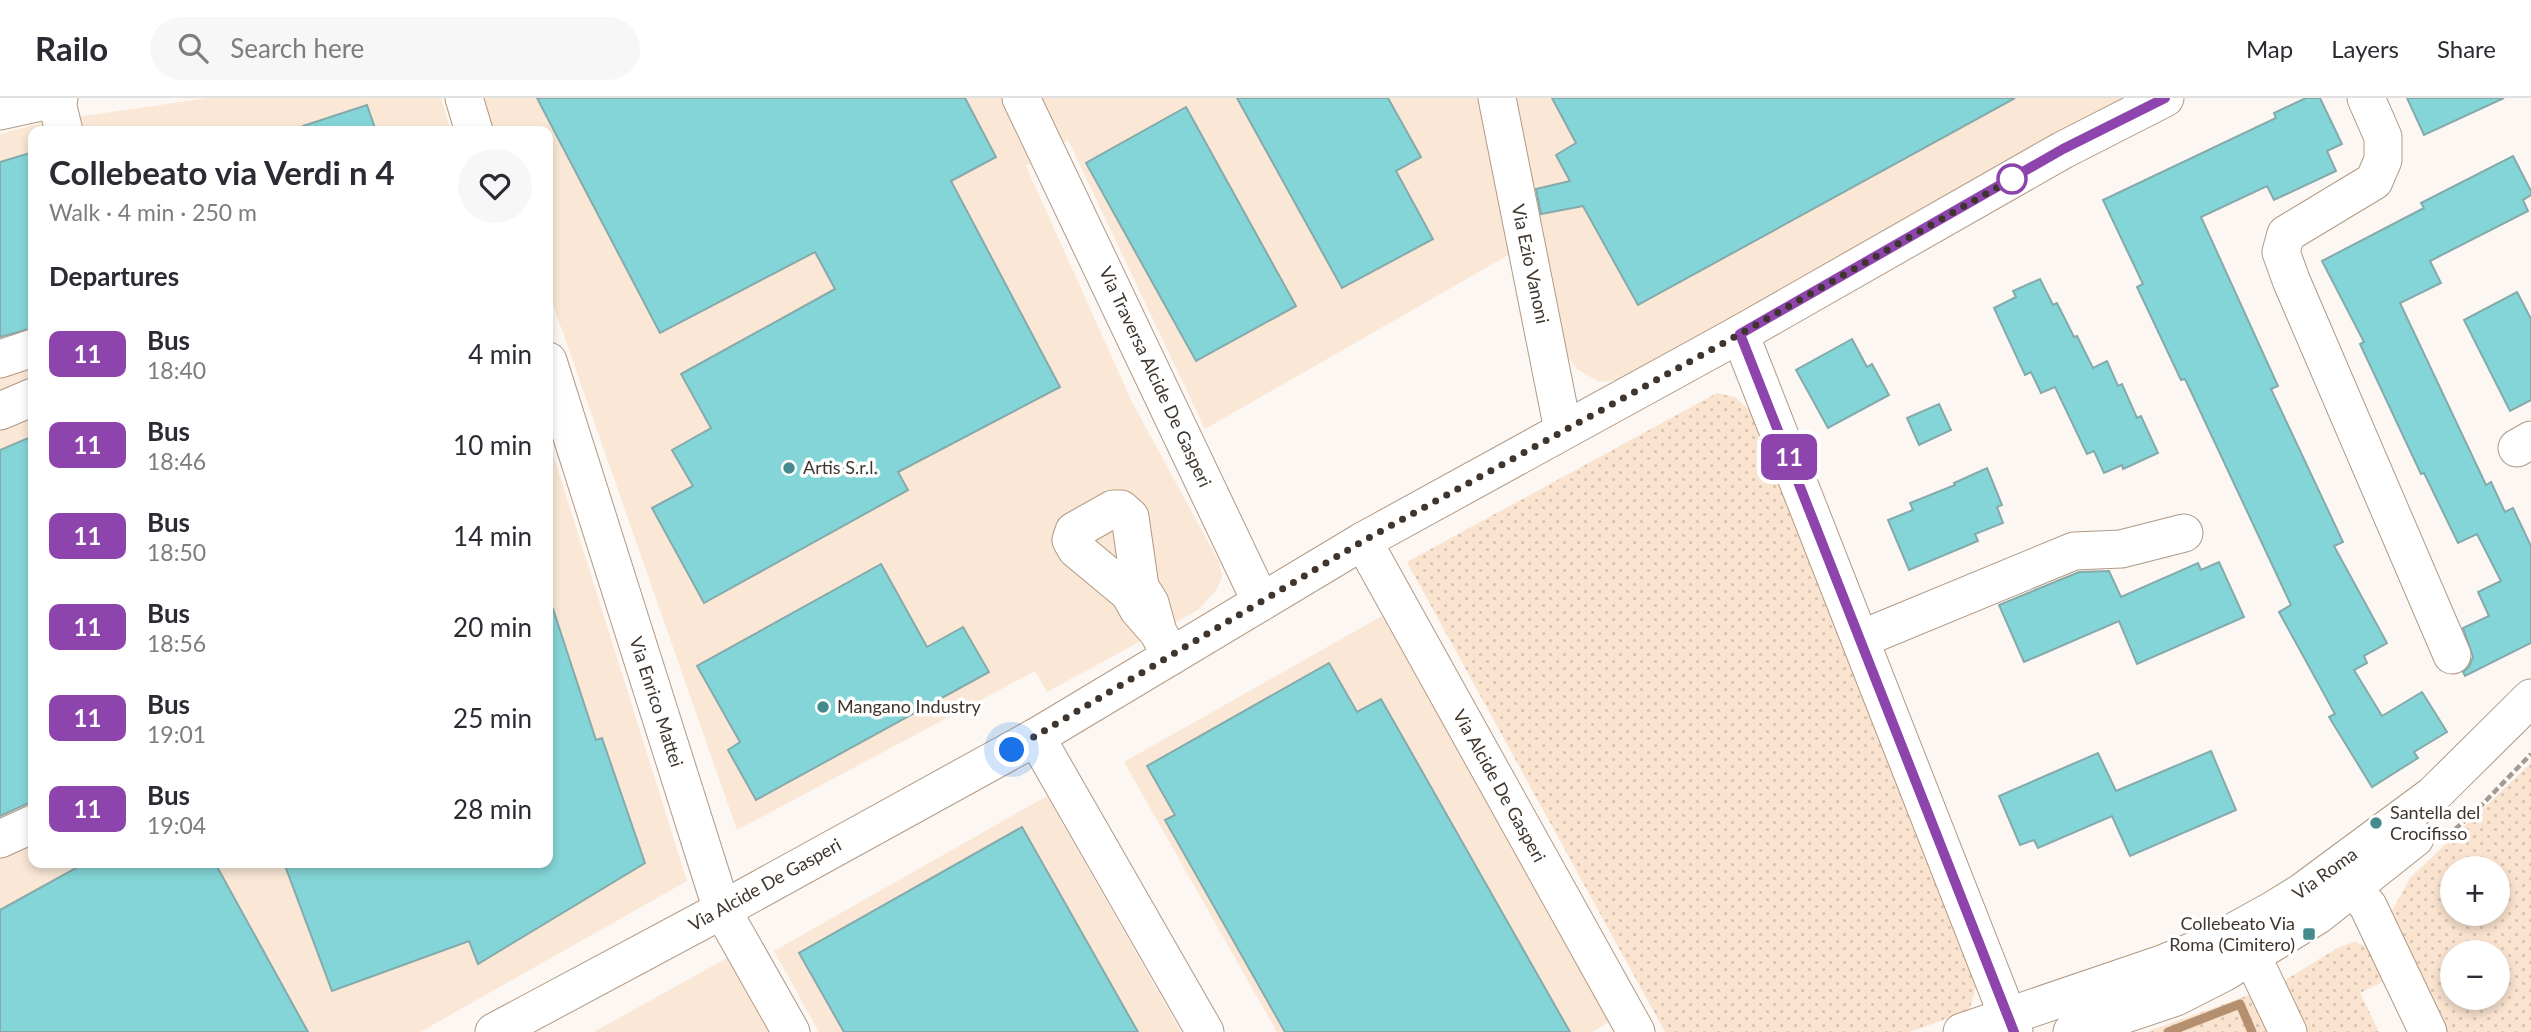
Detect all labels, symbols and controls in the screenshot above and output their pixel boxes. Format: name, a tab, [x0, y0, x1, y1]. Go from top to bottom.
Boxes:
search box	[150, 17, 640, 80]
text: Railo	[35, 28, 108, 68]
icon: search	[174, 29, 212, 67]
text: Search here	[230, 32, 364, 64]
text: Map	[2246, 34, 2293, 63]
text: Layers	[2331, 34, 2399, 63]
text: Share	[2437, 34, 2496, 63]
button: heart	[458, 149, 532, 223]
text: Collebeato via Verdi n 4	[49, 152, 395, 192]
unlabelled marker	[1997, 164, 2027, 194]
text: Walk · 4 min · 250 m	[49, 198, 257, 226]
street label: Via Ezio Vanoni	[1508, 202, 1554, 326]
text: Departures	[49, 260, 179, 292]
street label: Via Traversa Alcide De Gasperi	[1095, 263, 1217, 490]
text: Bus	[147, 324, 190, 356]
text: 4 min	[468, 338, 532, 370]
text: 11	[74, 339, 101, 368]
text: 18:40	[147, 356, 206, 384]
text: Bus	[147, 415, 190, 447]
text: 10 min	[453, 429, 532, 461]
text: 11	[74, 430, 101, 459]
line badge: 11	[1758, 434, 1820, 480]
text: 11	[1775, 442, 1803, 471]
text: 18:46	[147, 447, 206, 475]
place label: Artis S.r.l.	[803, 456, 878, 478]
marker: Artis S.r.l.	[781, 460, 797, 476]
text: Bus	[147, 506, 190, 538]
text: 14 min	[453, 520, 532, 552]
text: 11	[74, 521, 101, 550]
text: 18:50	[147, 538, 206, 566]
text: Bus	[147, 597, 190, 629]
text: 20 min	[453, 611, 532, 643]
text: 11	[74, 612, 101, 641]
text: 18:56	[147, 629, 206, 657]
street label: Via Enrico Mattei	[626, 634, 688, 770]
text: Bus	[147, 688, 190, 720]
place label: Mangano Industry	[837, 695, 981, 717]
marker: Mangano Industry	[815, 699, 831, 715]
text: 25 min	[453, 702, 532, 734]
text: 11	[74, 703, 101, 732]
street label: Via Alcide De Gasperi	[1449, 705, 1551, 866]
text: 19:01	[147, 720, 206, 748]
your location	[994, 732, 1029, 767]
text: Bus	[147, 779, 190, 811]
text: 28 min	[453, 793, 532, 825]
text: 11	[74, 794, 101, 823]
place label: Santella del Crocifisso	[2390, 801, 2480, 844]
text: 19:04	[147, 811, 206, 839]
marker: Santella del Crocifisso	[2368, 815, 2384, 831]
street label: Via Alcide De Gasperi	[684, 833, 845, 935]
street label: Via Roma	[2288, 842, 2361, 904]
map controls	[2440, 856, 2510, 1010]
button: +	[2440, 856, 2510, 926]
place label: Collebeato Via Roma (Cimitero)	[2169, 912, 2295, 955]
marker: Collebeato Via Roma (Cimitero)	[2301, 926, 2317, 942]
button: −	[2440, 940, 2510, 1010]

